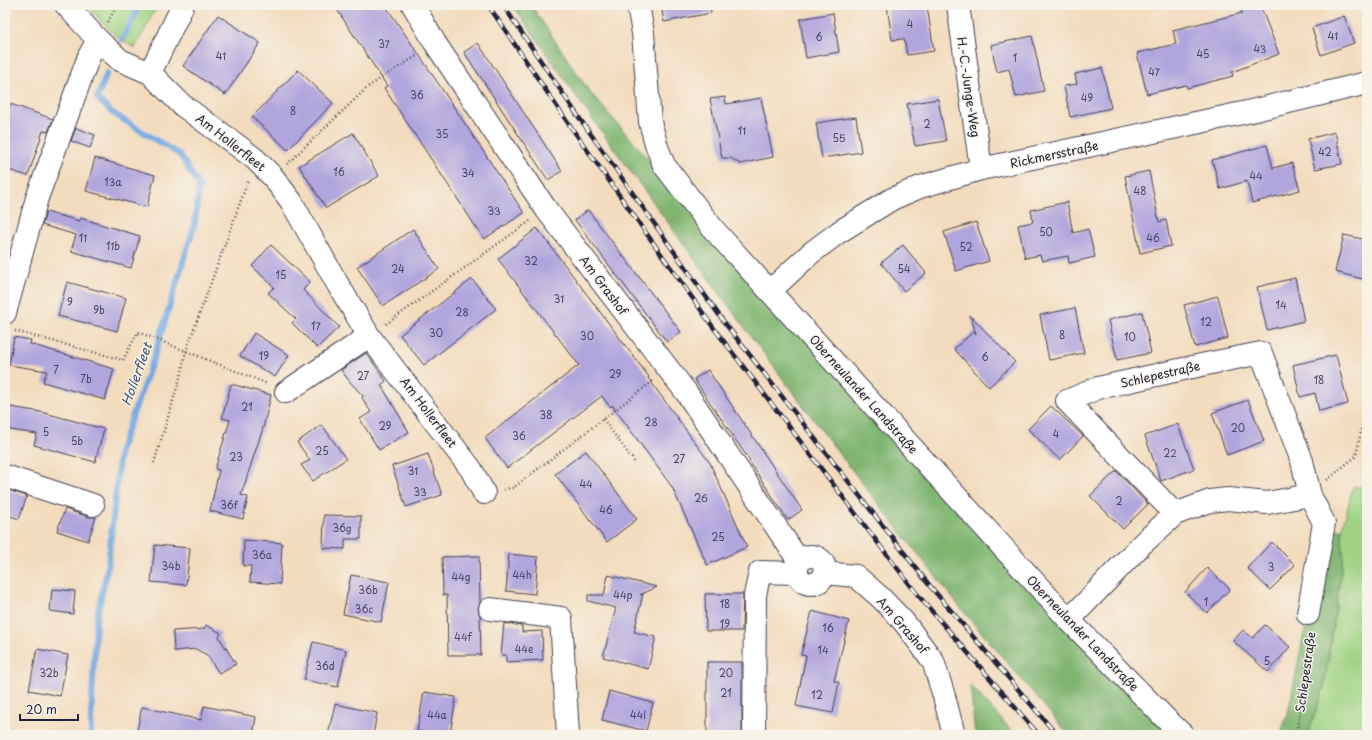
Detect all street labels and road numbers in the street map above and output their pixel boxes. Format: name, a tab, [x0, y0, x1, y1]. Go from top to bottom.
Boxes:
street label: H.-C.-Junge-Weg	[953, 36, 985, 139]
street label: Am Hollerfleet	[192, 109, 270, 175]
street label: Rickmersstraße	[1008, 136, 1100, 172]
street label: Am Grashof	[576, 251, 633, 320]
street label: Oberneulander Landstraße	[806, 330, 922, 458]
street label: Schlepestraße	[1118, 356, 1202, 392]
street label: Am Hollerfleet	[396, 373, 462, 451]
street label: Oberneulander Landstraße	[1023, 571, 1143, 695]
street label: Am Grashof	[873, 592, 934, 659]
street label: Schlepestraße	[1290, 630, 1320, 714]

